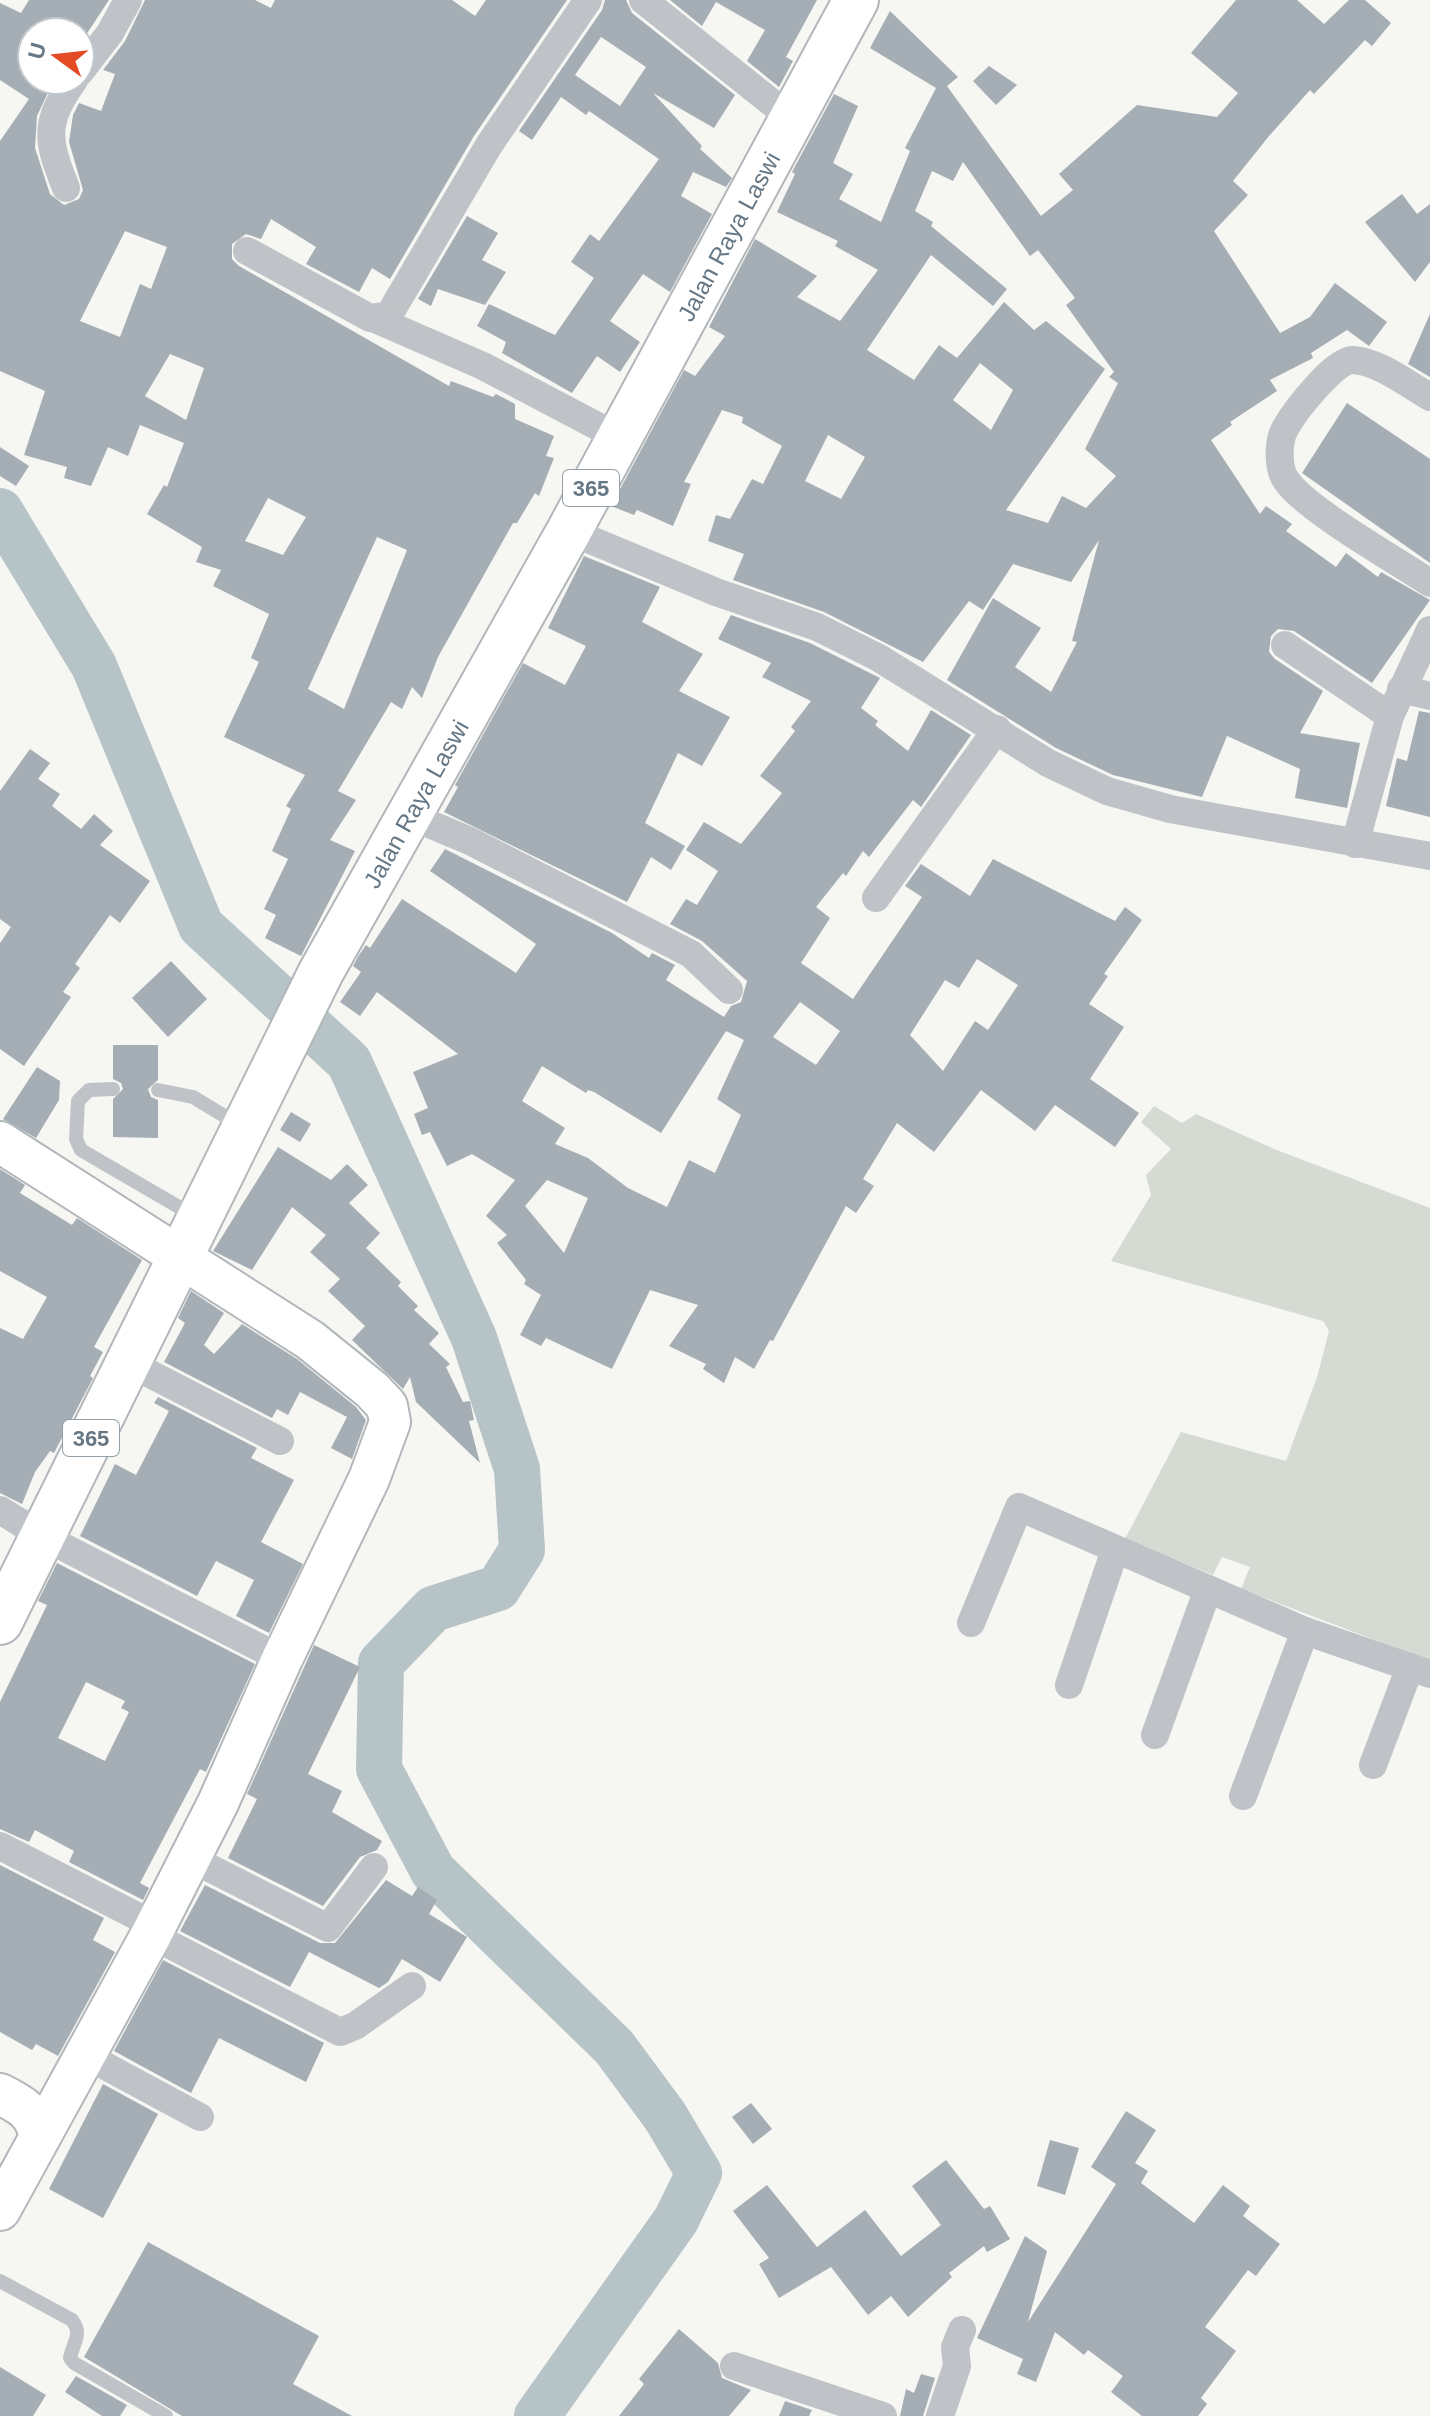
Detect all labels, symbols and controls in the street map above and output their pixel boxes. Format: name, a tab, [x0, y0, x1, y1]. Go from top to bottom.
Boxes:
north arrow	[16, 16, 96, 96]
text: U	[23, 40, 51, 62]
street label: Jalan Raya Laswi	[672, 147, 785, 325]
road number: 365	[563, 470, 619, 506]
street label: Jalan Raya Laswi	[358, 715, 474, 892]
road number: 365	[63, 1420, 119, 1456]

